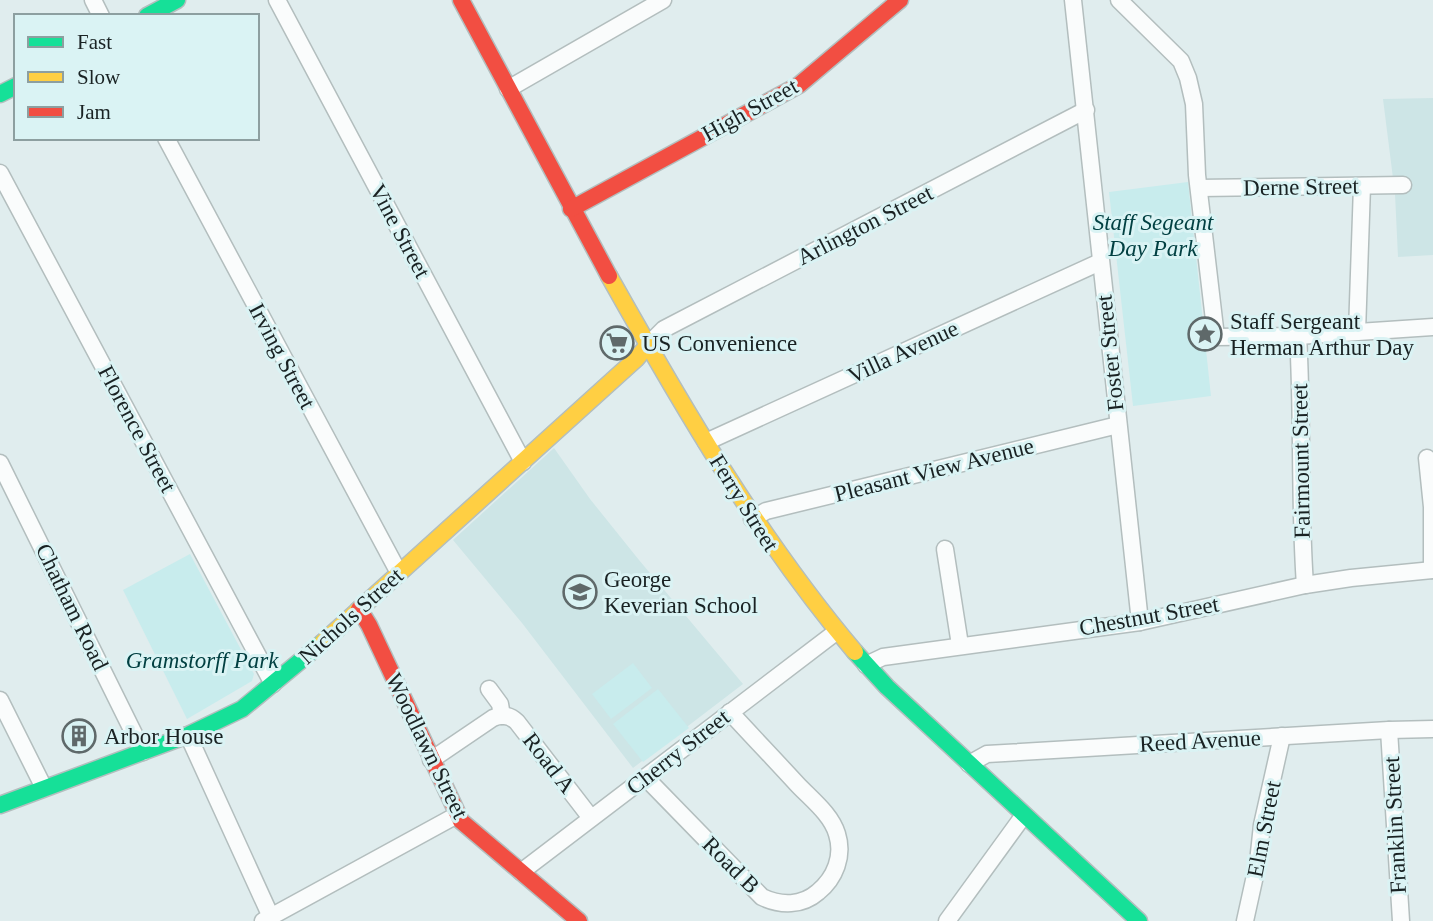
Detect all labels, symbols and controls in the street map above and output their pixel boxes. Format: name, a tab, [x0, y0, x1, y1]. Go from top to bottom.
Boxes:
legend	[14, 14, 259, 140]
text: Fast	[77, 30, 112, 54]
text: Slow	[77, 65, 121, 89]
street label: High Street	[698, 73, 803, 146]
text: Jam	[77, 100, 111, 124]
street label: Derne Street	[1243, 173, 1360, 201]
street label: Vine Street	[365, 180, 435, 283]
street label: Arlington Street	[793, 180, 938, 270]
park label: Staff Segeant Day Park	[1093, 210, 1214, 261]
street label: Foster Street	[1091, 293, 1129, 412]
street label: Irving Street	[244, 299, 320, 413]
place label: Staff Sergeant Herman Arthur Day	[1230, 309, 1414, 360]
place icon: Staff Sergeant Herman Arthur Day	[1186, 315, 1224, 353]
street label: Villa Avenue	[844, 316, 962, 388]
supermarket icon: US Convenience	[598, 324, 636, 362]
place label: US Convenience	[642, 331, 797, 356]
street label: Florence Street	[93, 361, 181, 497]
street label: Fairmount Street	[1287, 383, 1315, 539]
street label: Pleasant View Avenue	[832, 433, 1036, 507]
street label: Ferry Street	[704, 450, 784, 556]
street label: Chatham Road	[31, 540, 114, 675]
street label: Nichols Street	[294, 562, 408, 669]
place label: George Keverian School	[604, 567, 758, 618]
school or university icon: George Keverian School	[561, 573, 599, 611]
street label: Chestnut Street	[1077, 591, 1221, 641]
park label: Gramstorff Park	[126, 648, 279, 673]
street label: Woodlawn Street	[381, 669, 473, 823]
street label: Cherry Street	[622, 704, 735, 800]
building icon: Arbor House	[60, 717, 98, 755]
place label: Arbor House	[104, 724, 223, 749]
street label: Reed Avenue	[1139, 725, 1261, 757]
street label: Road A	[518, 728, 581, 798]
street label: Franklin Street	[1379, 755, 1411, 894]
street label: Elm Street	[1242, 778, 1286, 879]
street label: Road B	[698, 832, 764, 898]

